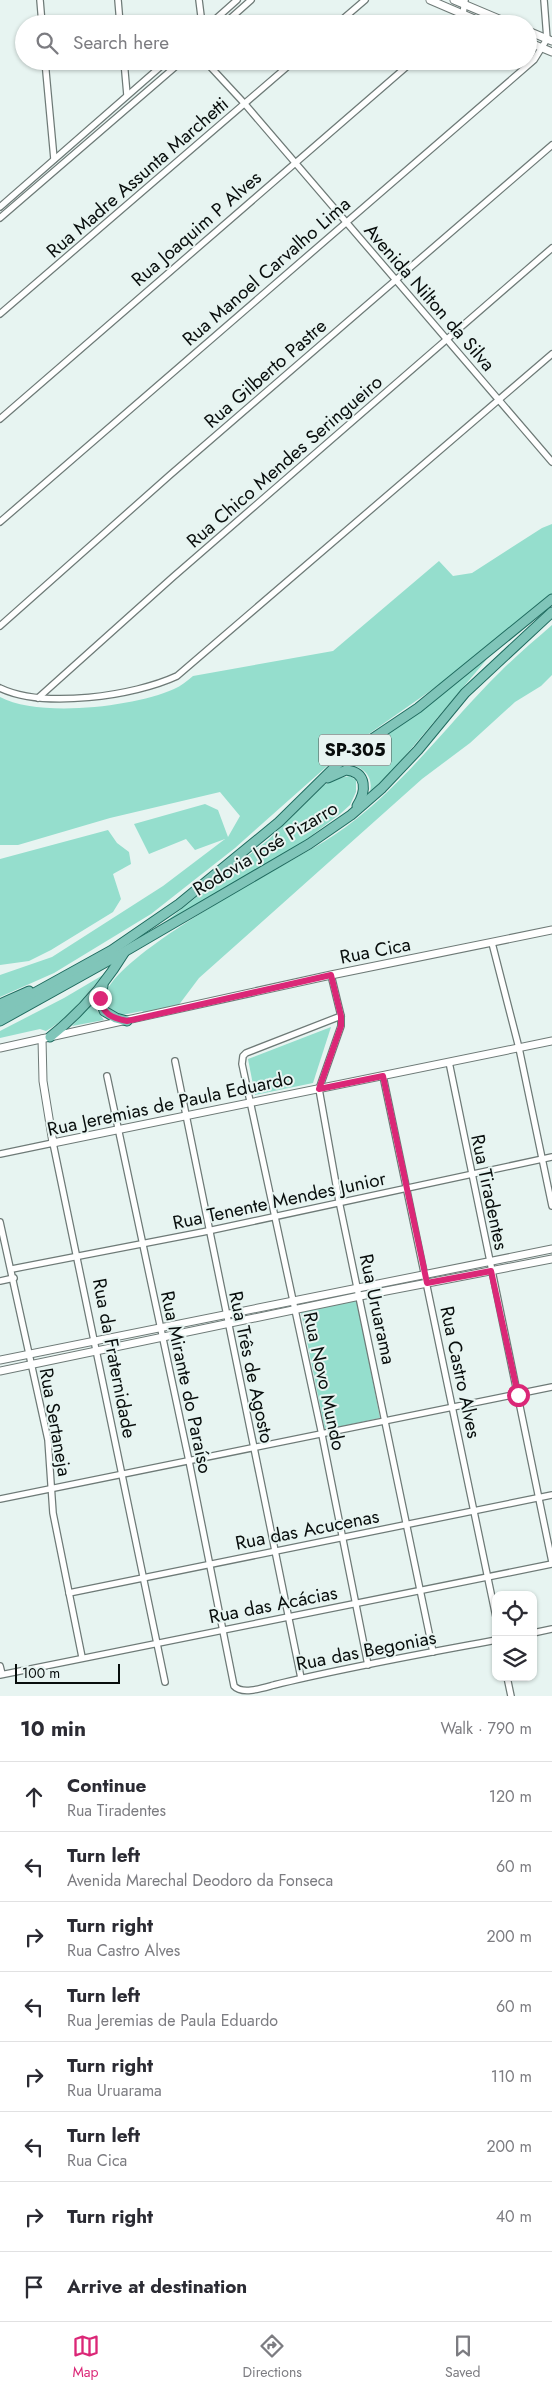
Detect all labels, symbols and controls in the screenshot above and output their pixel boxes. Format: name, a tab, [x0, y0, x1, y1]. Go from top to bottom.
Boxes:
search box	[15, 15, 537, 70]
icon: search	[33, 29, 61, 57]
text: Search here	[73, 29, 169, 56]
street label: Rua Madre Assunta Marchetti	[40, 91, 234, 264]
street label: Rua Joaquim P Alves	[125, 164, 267, 292]
street label: Rua Manoel Carvalho Lima	[176, 191, 356, 352]
street label: Avenida Nilton da Silva	[358, 218, 501, 377]
street label: Rua Gilberto Pastre	[198, 312, 333, 434]
street label: Rua Chico Mendes Seringueiro	[181, 369, 388, 554]
road number: SP-305	[319, 734, 391, 766]
street label: Rodovia José Pizarro	[188, 794, 343, 902]
street label: Rua Cica	[337, 930, 413, 971]
route end	[89, 987, 112, 1010]
street label: Rua Jeremias de Paula Eduardo	[45, 1064, 296, 1143]
street label: Rua Tiradentes	[464, 1132, 515, 1253]
street label: Rua Tenente Mendes Junior	[170, 1165, 389, 1236]
street label: Rua Uruarama	[353, 1251, 402, 1367]
street label: Rua da Fraternidade	[86, 1276, 143, 1441]
street label: Rua Mirante do Paraíso	[154, 1288, 219, 1476]
street label: Rua Três de Agosto	[222, 1289, 281, 1446]
street label: Rua Castro Alves	[433, 1303, 488, 1441]
street label: Rua Novo Mundo	[297, 1309, 352, 1453]
street label: Rua Sertaneja	[33, 1366, 78, 1478]
route start	[507, 1384, 530, 1407]
street label: Rua das Acucenas	[233, 1502, 382, 1557]
street label: Rua das Acácias	[206, 1579, 340, 1630]
map controls	[492, 1591, 537, 1681]
button: locate	[492, 1591, 537, 1636]
street label: Rua das Begonias	[294, 1624, 439, 1677]
button: layers	[492, 1636, 537, 1681]
scale bar	[15, 1661, 120, 1684]
text: 100 m	[22, 1663, 60, 1683]
text: 10 min	[20, 1714, 86, 1744]
text: Walk · 790 m	[440, 1717, 532, 1740]
text: Continue	[67, 1772, 146, 1799]
icon: ahead	[20, 1783, 48, 1811]
text: 120 m	[489, 1785, 532, 1808]
text: Rua Tiradentes	[67, 1799, 166, 1822]
text: Turn left	[67, 1842, 140, 1869]
icon: left	[20, 1853, 48, 1881]
text: 60 m	[496, 1855, 532, 1878]
text: Avenida Marechal Deodoro da Fonseca	[67, 1869, 333, 1892]
text: Turn right	[67, 1912, 153, 1939]
icon: right	[20, 1923, 48, 1951]
text: 200 m	[486, 1925, 532, 1948]
text: Rua Castro Alves	[67, 1939, 180, 1962]
text: Turn left	[67, 1982, 140, 2009]
icon: left	[20, 1993, 48, 2021]
text: 60 m	[496, 1995, 532, 2018]
text: Rua Jeremias de Paula Eduardo	[67, 2009, 278, 2032]
text: Turn right	[67, 2052, 153, 2079]
icon: right	[20, 2063, 48, 2091]
text: 110 m	[491, 2065, 532, 2088]
text: Rua Uruarama	[67, 2079, 162, 2102]
text: Turn left	[67, 2122, 140, 2149]
icon: left	[20, 2133, 48, 2161]
text: 200 m	[486, 2135, 532, 2158]
text: Rua Cica	[67, 2149, 127, 2172]
icon: right	[20, 2203, 48, 2231]
text: Turn right	[67, 2203, 153, 2230]
text: 40 m	[496, 2205, 532, 2228]
icon: arrive	[20, 2273, 48, 2301]
text: Arrive at destination	[67, 2273, 247, 2300]
tab: Map	[72, 2332, 100, 2382]
tab: Directions	[243, 2332, 302, 2382]
tab: Saved	[445, 2332, 480, 2382]

